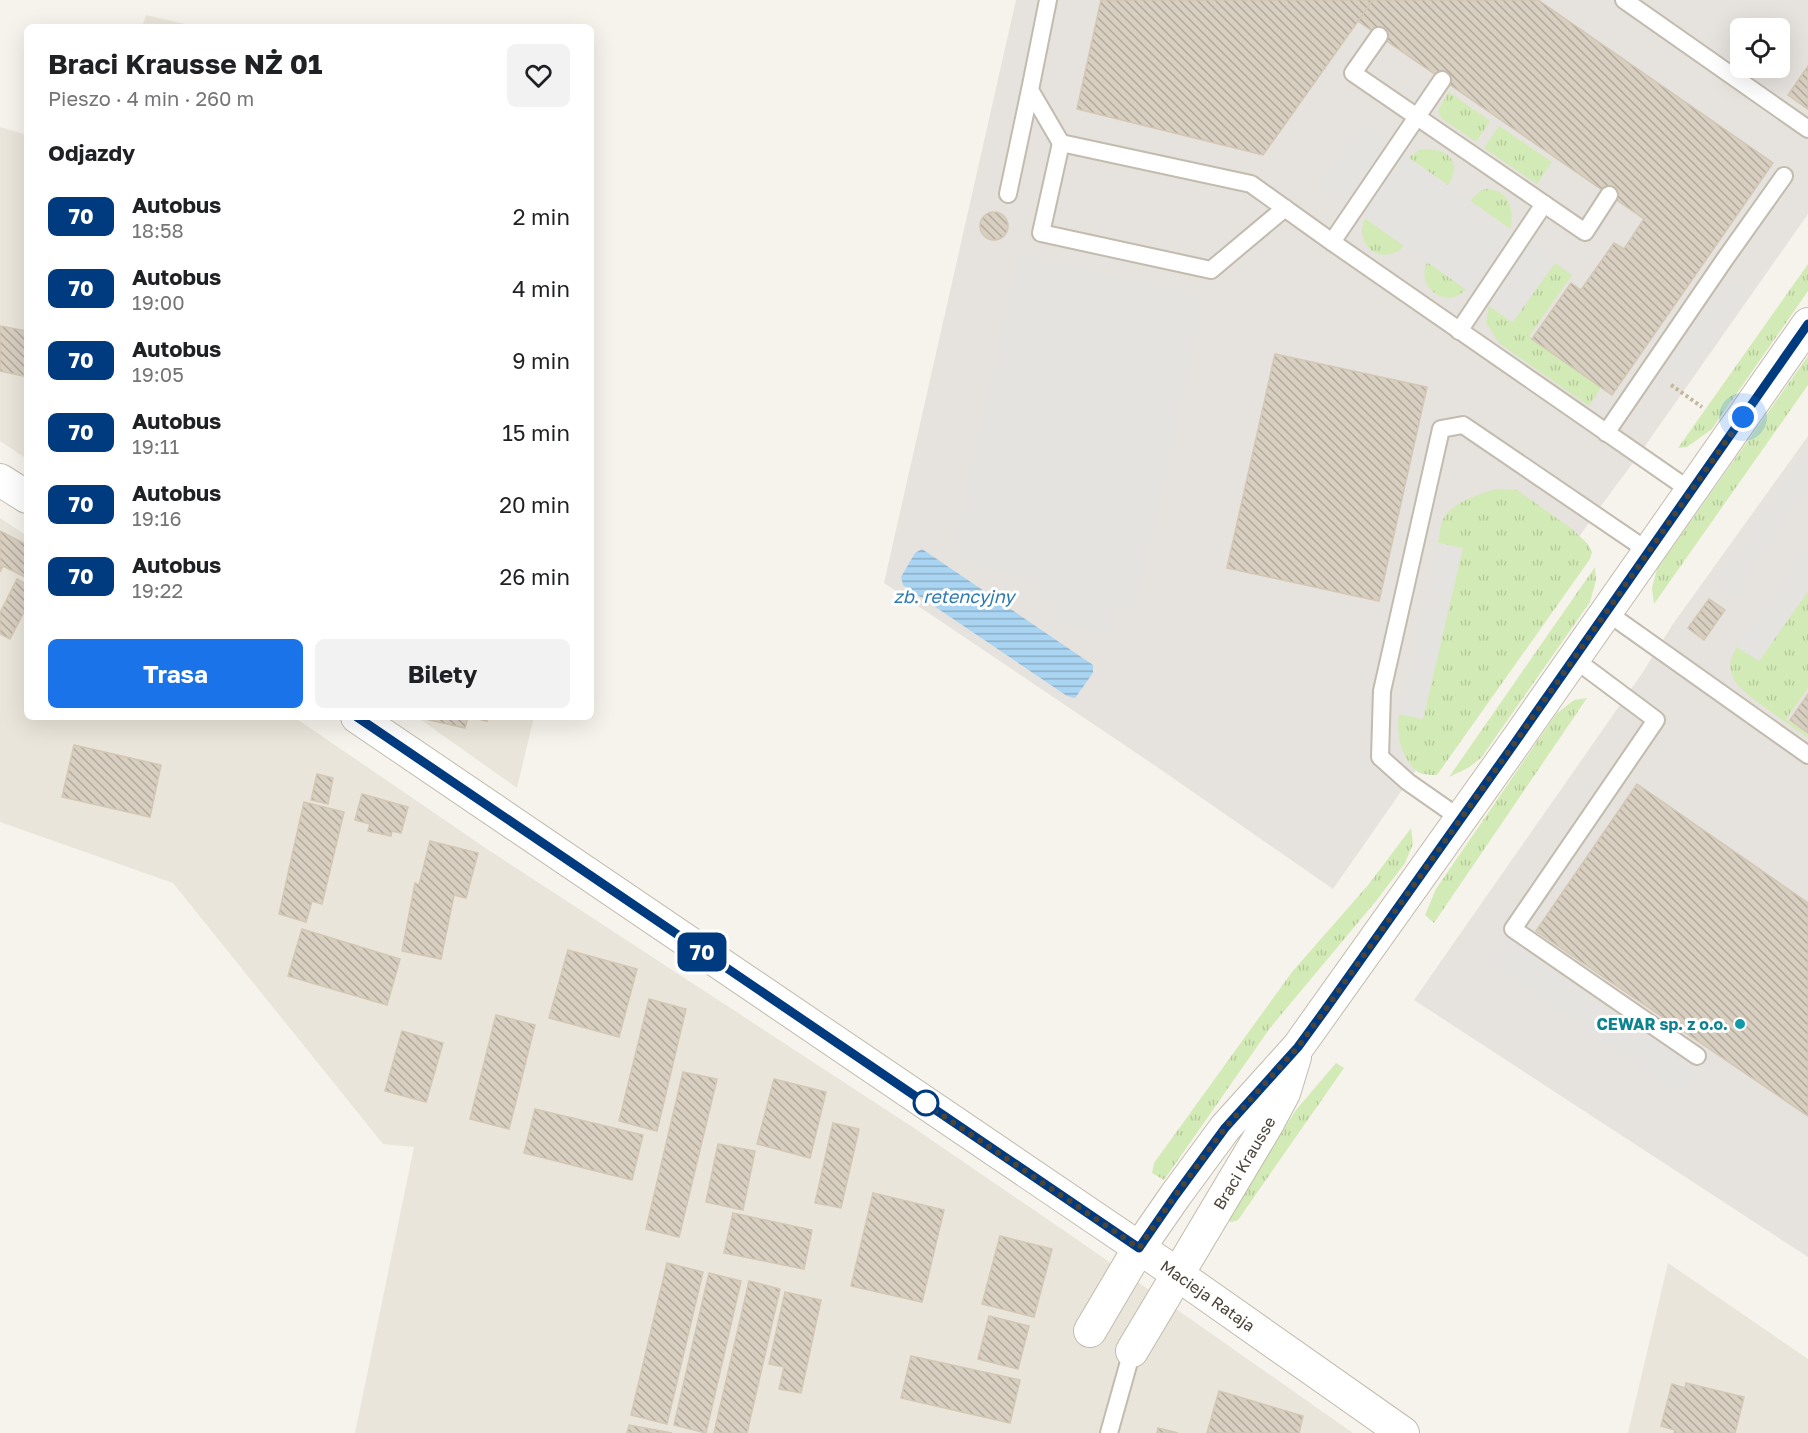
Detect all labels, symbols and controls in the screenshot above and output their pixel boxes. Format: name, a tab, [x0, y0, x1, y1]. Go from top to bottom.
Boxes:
map controls	[1730, 18, 1790, 78]
button: locate	[1730, 18, 1790, 78]
button: heart	[507, 44, 570, 107]
text: Braci Krausse NŻ 01	[48, 47, 322, 80]
text: Pieszo · 4 min · 260 m	[48, 86, 254, 110]
text: Odjazdy	[48, 139, 135, 166]
text: Autobus	[132, 191, 221, 218]
text: 70	[68, 203, 94, 229]
text: 2 min	[513, 203, 570, 230]
text: 18:58	[132, 218, 184, 242]
text: Autobus	[132, 263, 221, 290]
text: 70	[68, 275, 94, 301]
text: 4 min	[512, 275, 570, 302]
text: 19:00	[132, 290, 185, 314]
text: Autobus	[132, 335, 221, 362]
text: 70	[68, 347, 94, 373]
text: 9 min	[512, 347, 570, 374]
text: 19:05	[132, 362, 184, 386]
your location	[1728, 402, 1758, 432]
text: Autobus	[132, 407, 221, 434]
text: 70	[68, 419, 94, 445]
text: 15 min	[502, 419, 570, 446]
text: 19:11	[132, 434, 179, 458]
text: Autobus	[132, 479, 221, 506]
text: 70	[68, 491, 94, 517]
text: 20 min	[499, 491, 570, 518]
text: 19:16	[132, 506, 182, 530]
text: Autobus	[132, 551, 221, 578]
text: 70	[68, 563, 94, 589]
text: 26 min	[500, 563, 570, 590]
text: 19:22	[132, 578, 183, 602]
water label: zb. retencyjny	[894, 585, 1017, 607]
button: Trasa	[48, 639, 303, 708]
button: Bilety	[315, 639, 570, 708]
line badge: 70	[675, 932, 729, 972]
text: 70	[689, 939, 715, 965]
place label: CEWAR sp. z o.o.	[1596, 1014, 1728, 1034]
marker: CEWAR sp. z o.o.	[1733, 1017, 1747, 1031]
unlabelled marker	[913, 1090, 939, 1116]
street label: Braci Krausse	[1209, 1113, 1280, 1213]
street label: Macieja Rataja	[1157, 1256, 1259, 1336]

